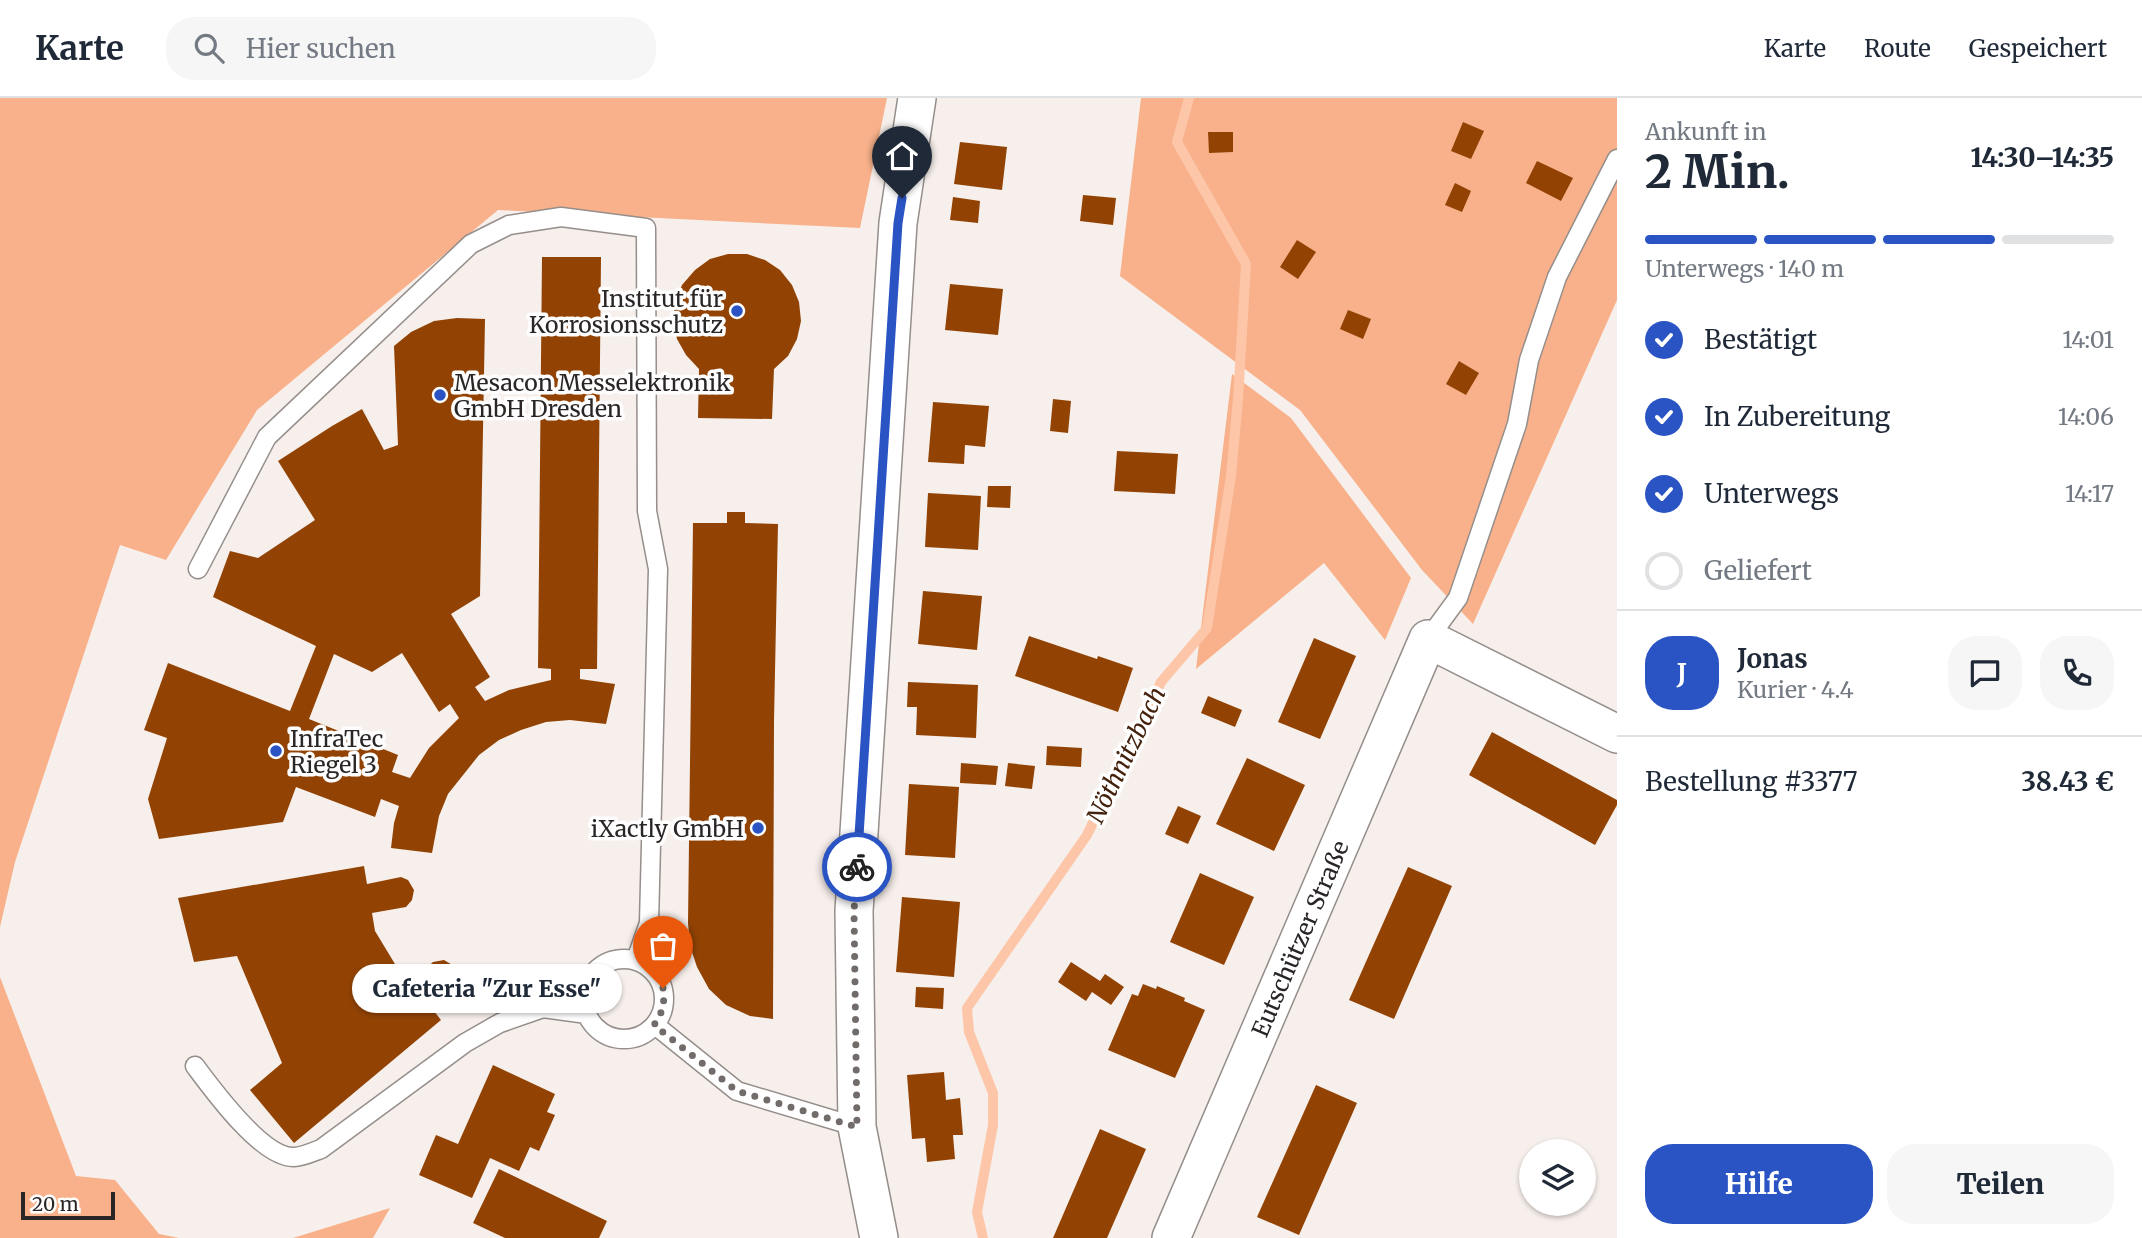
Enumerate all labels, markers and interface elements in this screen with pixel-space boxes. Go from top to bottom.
search box [166,17,656,80]
text: Karte [35,28,124,69]
icon: search [190,29,228,67]
text: Hier suchen [246,32,396,65]
text: Karte [1764,33,1826,64]
text: Route [1864,33,1931,64]
text: Gespeichert [1969,33,2107,64]
text: Ankunft in [1645,117,1767,146]
pin [872,126,932,198]
icon: home [883,137,921,175]
text: 14:30–14:35 [1970,141,2114,174]
text: 2 Min. [1645,143,1790,201]
text: Unterwegs · 140 m [1645,254,1844,283]
place label: Institut für Korrosionsschutz [529,284,723,339]
marker: Institut für Korrosionsschutz [729,303,745,319]
icon: check [1645,321,1683,359]
text: Bestätigt [1704,323,1817,356]
text: 14:01 [2062,325,2114,354]
place label: Mesacon Messelektronik GmbH Dresden [454,368,731,423]
marker: Mesacon Messelektronik GmbH Dresden [432,387,448,403]
icon: check [1645,398,1683,436]
text: In Zubereitung [1704,400,1890,433]
text: 14:06 [2058,402,2114,431]
icon: check [1645,475,1683,513]
text: Unterwegs [1704,477,1839,510]
text: 14:17 [2065,479,2114,508]
text: Geliefert [1704,554,1812,587]
button: chat [1948,636,2022,710]
button: phone [2040,636,2114,710]
text: Jonas [1737,642,1808,675]
text: J [1677,657,1687,690]
text: Kurier · 4.4 [1737,675,1854,704]
water label: Nöthnitzbach [1080,682,1172,828]
place label: InfraTec Riegel 3 [290,724,383,779]
marker: InfraTec Riegel 3 [268,743,284,759]
text: Bestellung #3377 [1645,765,1858,798]
text: 38.43 € [2021,765,2114,798]
place label: iXactly GmbH [591,814,744,843]
marker: iXactly GmbH [750,820,766,836]
courier [822,832,892,902]
street label: Eutschützer Straße [1245,836,1354,1041]
icon: bike [838,848,876,886]
pin [633,916,693,988]
icon: bag [644,927,682,965]
callout: Cafeteria "Zur Esse" [351,964,621,1012]
text: Cafeteria "Zur Esse" [373,974,601,1003]
map controls [1519,1139,1596,1216]
button: layers [1519,1139,1596,1216]
button: Hilfe [1645,1144,1873,1224]
button: Teilen [1887,1144,2114,1224]
scale bar [21,1189,116,1221]
text: 20 m [32,1192,79,1216]

